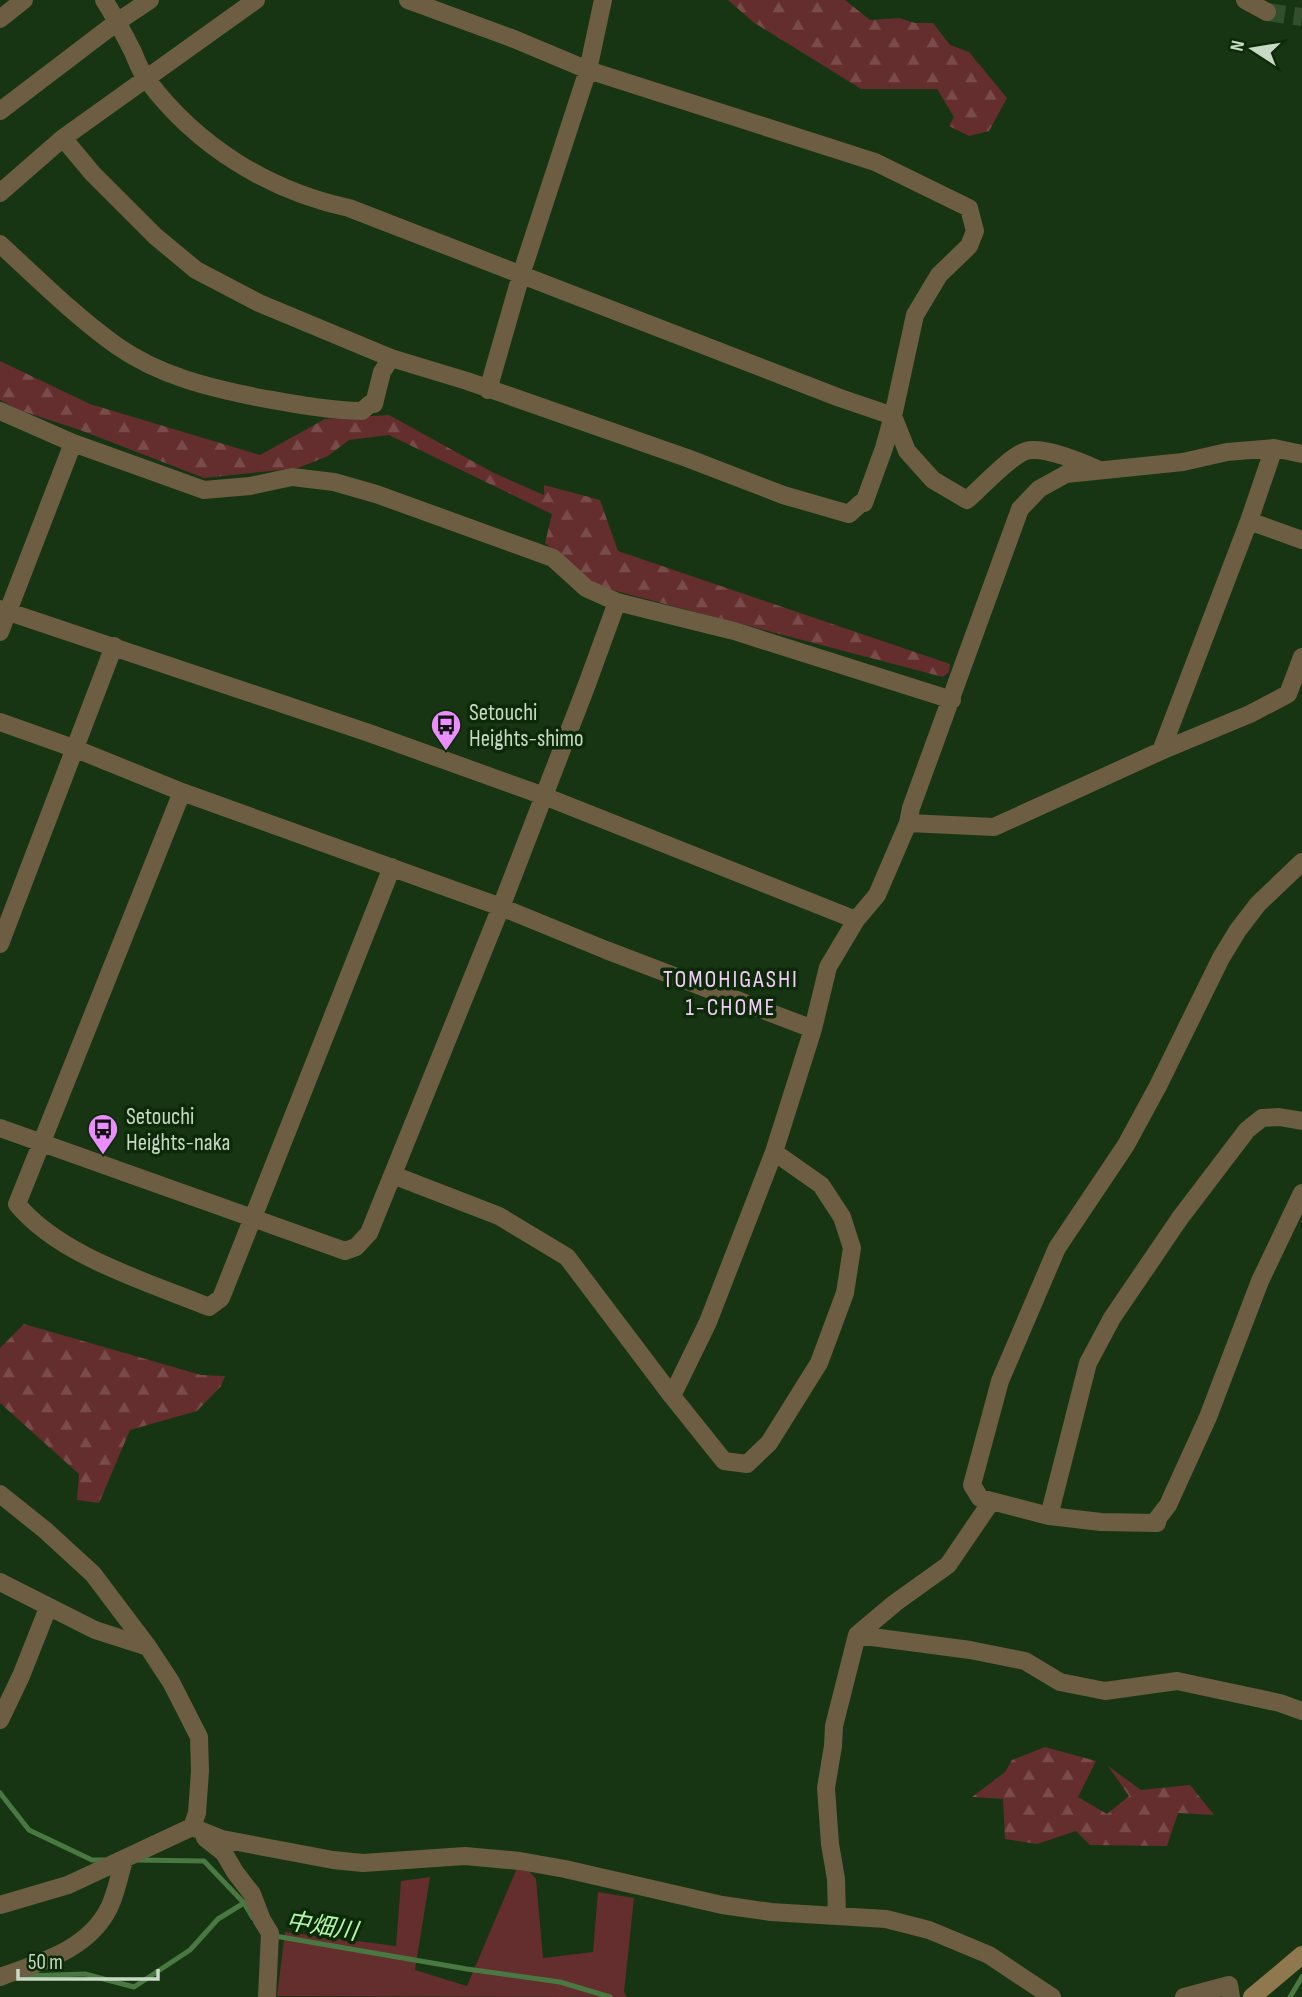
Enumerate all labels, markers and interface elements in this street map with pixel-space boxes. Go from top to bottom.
north arrow [1218,14,1288,84]
text: N [1226,38,1250,53]
place label: Setouchi Heights-shimo [469,699,584,753]
bus stop icon: Setouchi Heights-shimo [429,708,463,752]
district label: TOMOHIGASHI 1-CHOME [663,965,799,1022]
place label: Setouchi Heights-naka [126,1103,230,1157]
bus stop icon: Setouchi Heights-naka [86,1112,120,1156]
water label: 中畑川 [284,1907,363,1947]
scale bar [18,1938,158,1982]
text: 50 m [28,1950,63,1975]

